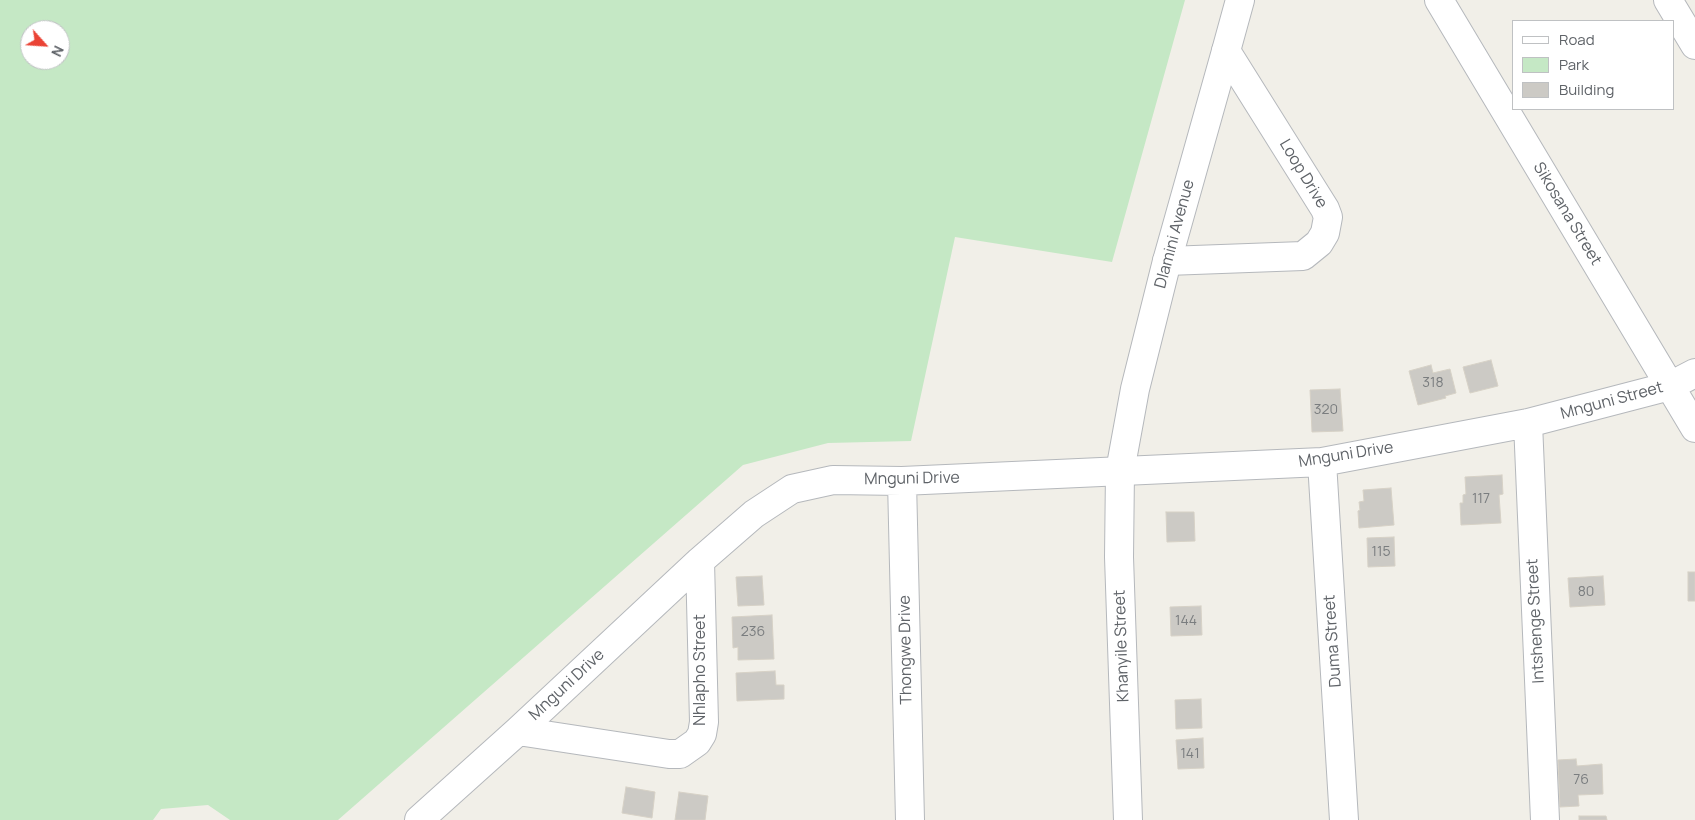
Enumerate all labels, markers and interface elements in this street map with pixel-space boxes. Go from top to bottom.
north arrow [20,20,70,70]
legend [1512,20,1675,110]
text: Road [1559,29,1595,50]
text: N [47,43,69,60]
text: Park [1559,54,1589,75]
text: Building [1559,79,1614,100]
street label: Loop Drive [1275,136,1331,212]
street label: Sikosana Street [1529,159,1605,269]
street label: Dlamini Avenue [1151,177,1199,291]
house number: 318 [1422,375,1444,391]
street label: Mnguni Street [1559,378,1665,424]
house number: 320 [1314,402,1338,418]
street label: Mnguni Drive [1297,438,1395,472]
street label: Mnguni Drive [864,469,960,489]
house number: 117 [1472,491,1490,507]
house number: 115 [1371,544,1391,560]
street label: Intshenge Street [1523,558,1549,684]
house number: 80 [1578,584,1594,600]
street label: Khanyile Street [1110,589,1134,703]
street label: Duma Street [1320,594,1346,688]
street label: Thongwe Drive [895,595,917,705]
house number: 144 [1175,613,1197,629]
street label: Nhlapho Street [691,614,711,726]
house number: 236 [741,624,765,640]
street label: Mnguni Drive [525,645,609,725]
house number: 141 [1180,746,1200,762]
house number: 76 [1573,772,1589,788]

